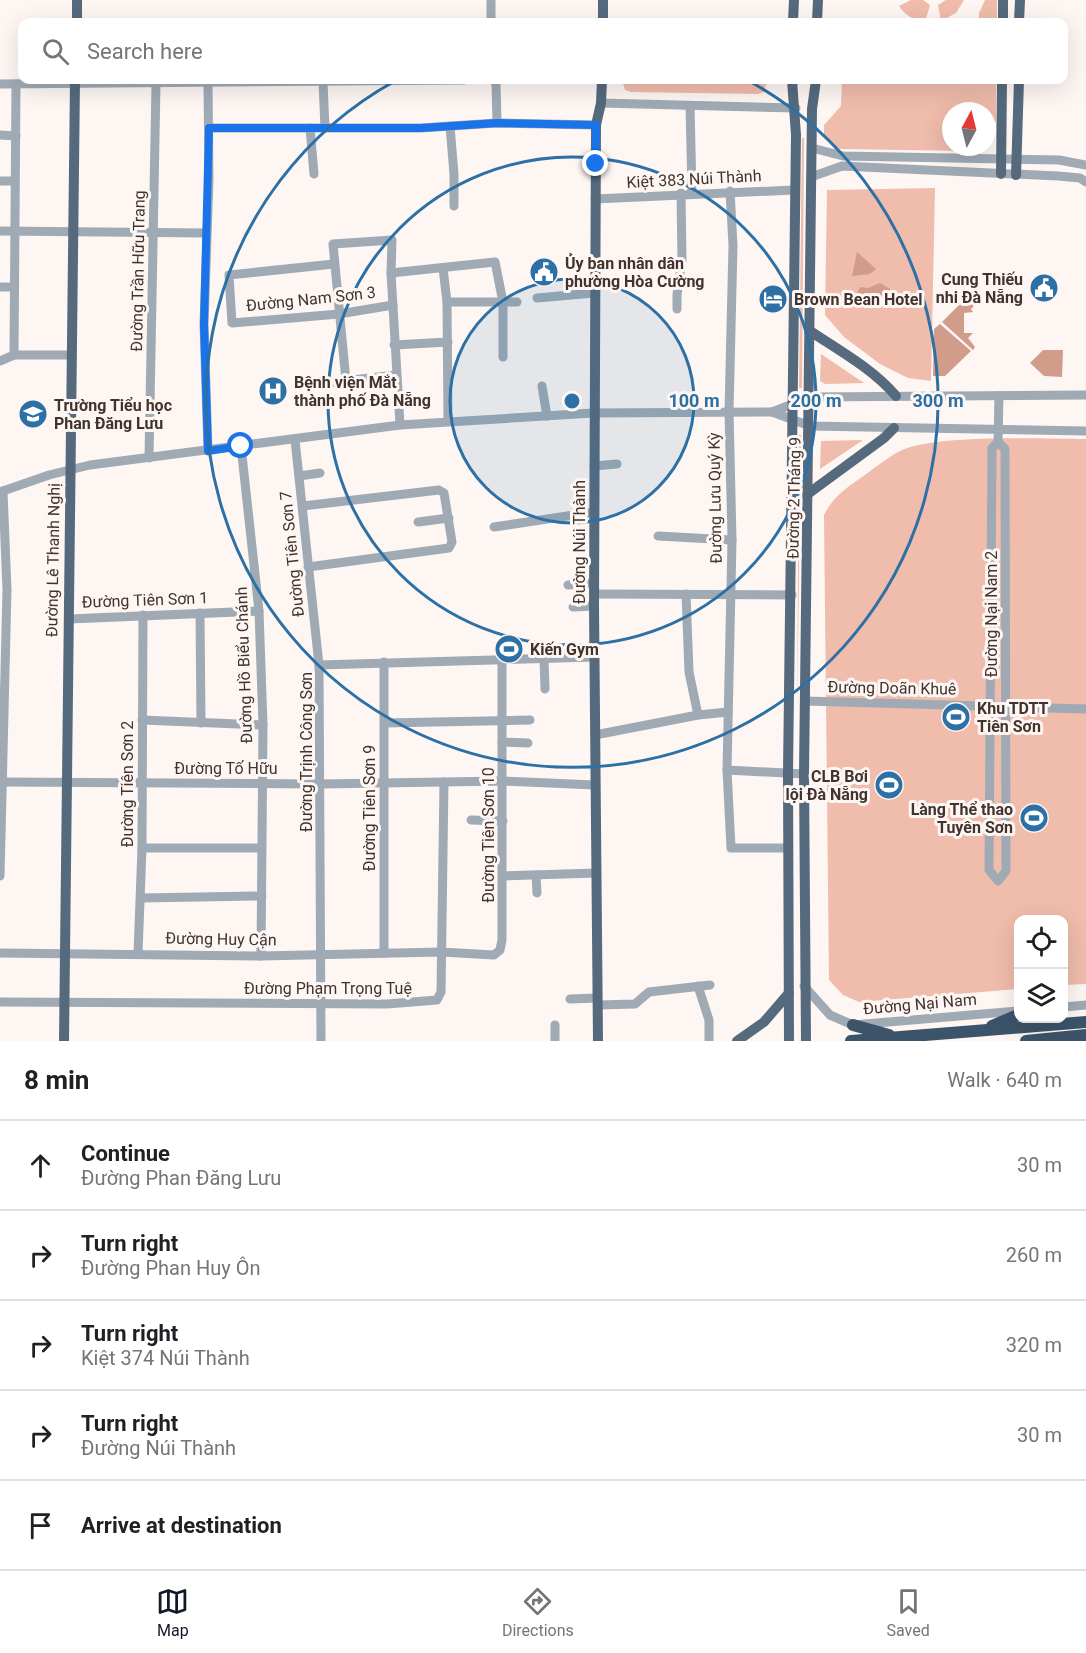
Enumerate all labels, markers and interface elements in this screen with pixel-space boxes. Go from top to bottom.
search box [18,18,1068,84]
icon: search [39,35,72,68]
text: Search here [87,39,203,64]
north arrow [942,102,996,156]
route end [582,150,608,176]
street label: Kiệt 383 Núi Thành [626,166,762,192]
street label: Đường Trần Hữu Trang [127,190,149,352]
place label: Ủy ban nhân dân phường Hòa Cường [565,253,705,291]
public building icon: Ủy ban nhân dân phường Hòa Cường [528,256,560,288]
place label: Cung Thiếu nhi Đà Nẵng [936,270,1023,307]
public building icon: Cung Thiếu nhi Đà Nẵng [1028,272,1060,304]
street label: Đường Nam Sơn 3 [245,283,377,315]
hotel icon: Brown Bean Hotel [757,283,789,315]
place label: Brown Bean Hotel [794,290,923,309]
place label: Bệnh viện Mắt thành phố Đà Nẵng [294,373,431,410]
hospital icon: Bệnh viện Mắt thành phố Đà Nẵng [257,375,289,407]
text: 100 m [668,390,720,411]
text: 200 m [790,390,842,411]
text: 300 m [912,390,964,411]
centre of rings [562,391,582,411]
place label: Trường Tiểu học Phan Đăng Lưu [54,396,172,433]
school or university icon: Trường Tiểu học Phan Đăng Lưu [17,398,49,430]
route start [227,432,253,458]
street label: Đường Lưu Quý Kỳ [704,432,726,564]
street label: Đường 2 Tháng 9 [783,437,805,559]
street label: Đường Núi Thành [570,480,589,604]
street label: Đường Lê Thanh Nghị [42,483,64,637]
street label: Đường Tiên Sơn 7 [276,490,308,618]
street label: Đường Nại Nam 2 [982,551,1001,677]
street label: Đường Hồ Biểu Chánh [232,586,256,744]
street label: Đường Tiên Sơn 1 [81,588,209,612]
sports icon: Kiến Gym [493,633,525,665]
place label: Kiến Gym [530,640,599,659]
street label: Đường Trịnh Công Sơn [297,672,316,832]
street label: Đường Doãn Khuê [827,677,957,699]
place label: Khu TDTT Tiên Sơn [977,699,1048,736]
sports icon: Khu TDTT Tiên Sơn [940,701,972,733]
street label: Đường Tiên Sơn 2 [118,721,137,847]
street label: Đường Tiên Sơn 9 [360,745,379,871]
street label: Đường Tố Hữu [174,759,278,778]
street label: Đường Tiên Sơn 10 [479,767,498,903]
place label: CLB Bơi lội Đà Nẵng [785,767,868,804]
sports icon: CLB Bơi lội Đà Nẵng [873,769,905,801]
place label: Làng Thể thao Tuyên Sơn [911,800,1013,837]
sports icon: Làng Thể thao Tuyên Sơn [1018,802,1050,834]
map controls [1014,915,1068,1023]
button: locate [1014,915,1068,969]
street label: Đường Huy Cận [165,929,277,949]
button: layers [1014,969,1068,1023]
street label: Đường Phạm Trọng Tuệ [244,979,412,998]
street label: Đường Nại Nam [863,990,977,1018]
text: 8 min [24,1065,89,1095]
text: Walk · 640 m [947,1068,1062,1092]
text: Continue [81,1141,170,1166]
icon: ahead [24,1149,57,1182]
text: 30 m [1017,1153,1062,1177]
text: Đường Phan Đăng Lưu [81,1166,281,1190]
text: Turn right [81,1231,178,1256]
icon: right [24,1239,57,1272]
text: 260 m [1006,1243,1062,1267]
text: Đường Phan Huy Ôn [81,1256,261,1280]
text: Turn right [81,1321,178,1346]
icon: right [24,1329,57,1362]
text: 320 m [1006,1333,1062,1357]
text: Kiệt 374 Núi Thành [81,1346,250,1370]
text: Turn right [81,1411,178,1436]
icon: right [24,1419,57,1452]
text: 30 m [1017,1423,1062,1447]
text: Đường Núi Thành [81,1436,236,1460]
icon: arrive [24,1509,57,1542]
text: Arrive at destination [81,1513,282,1538]
tab: Map [156,1585,189,1640]
tab: Directions [502,1585,574,1640]
tab: Saved [886,1585,930,1640]

